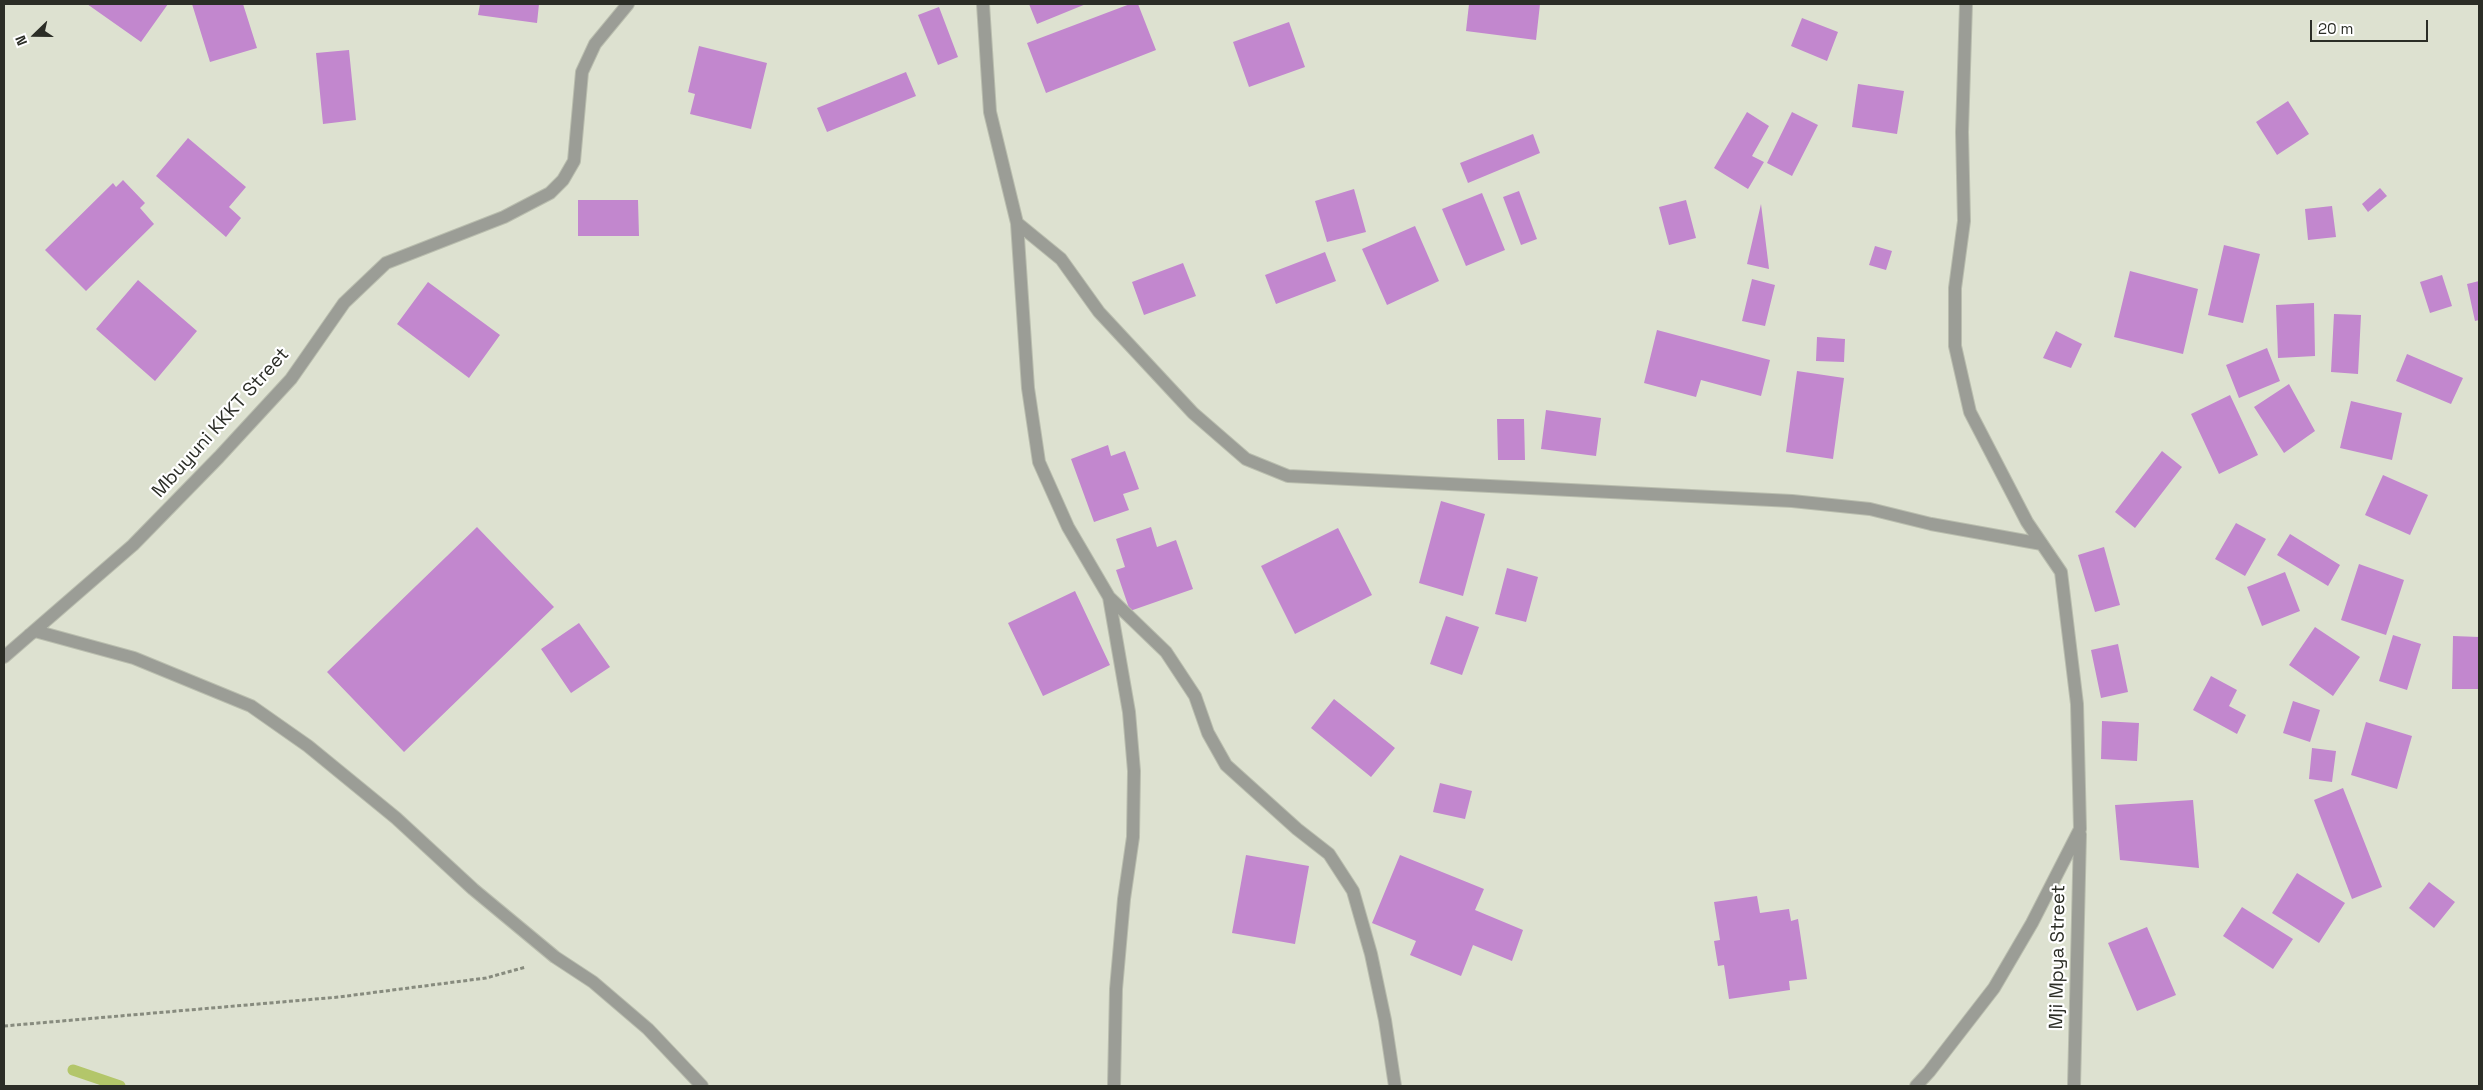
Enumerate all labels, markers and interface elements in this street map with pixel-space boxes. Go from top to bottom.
north arrow [10,10,60,60]
scale bar [2313,10,2430,42]
text: 20 m [2318,19,2353,38]
text: N [11,33,31,48]
street label: Mbuyuni KKKT Street [148,343,294,503]
street label: Mji Mpya Street [2045,884,2071,1030]

